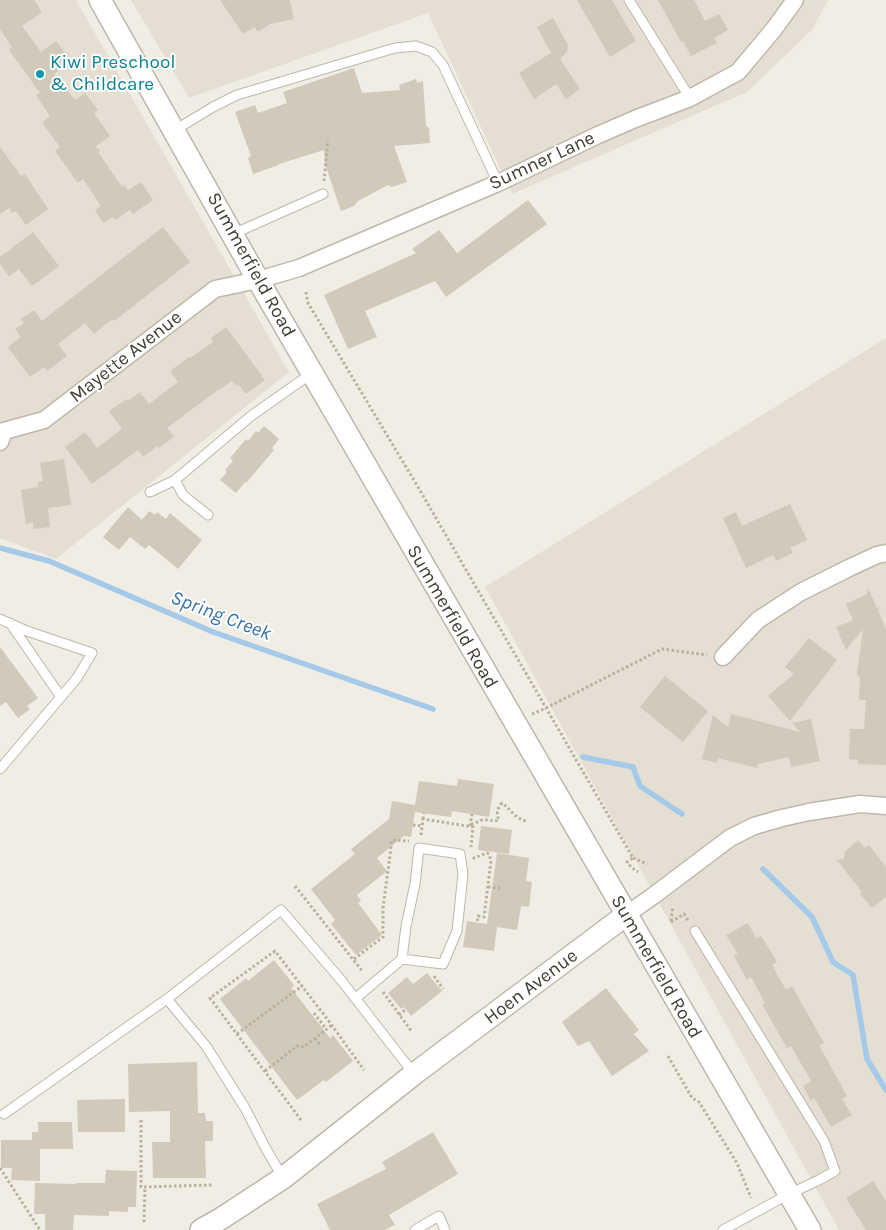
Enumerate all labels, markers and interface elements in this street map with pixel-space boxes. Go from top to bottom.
place label: Kiwi Preschool & Childcare [50,52,176,96]
marker: Kiwi Preschool & Childcare [34,68,46,80]
street label: Sumner Lane [486,127,598,195]
street label: Summerfield Road [202,189,300,341]
street label: Mayette Avenue [65,306,187,408]
street label: Summerfield Road [402,541,502,693]
water label: Spring Creek [167,586,275,646]
street label: Summerfield Road [606,891,706,1043]
street label: Hoen Avenue [480,944,582,1030]

